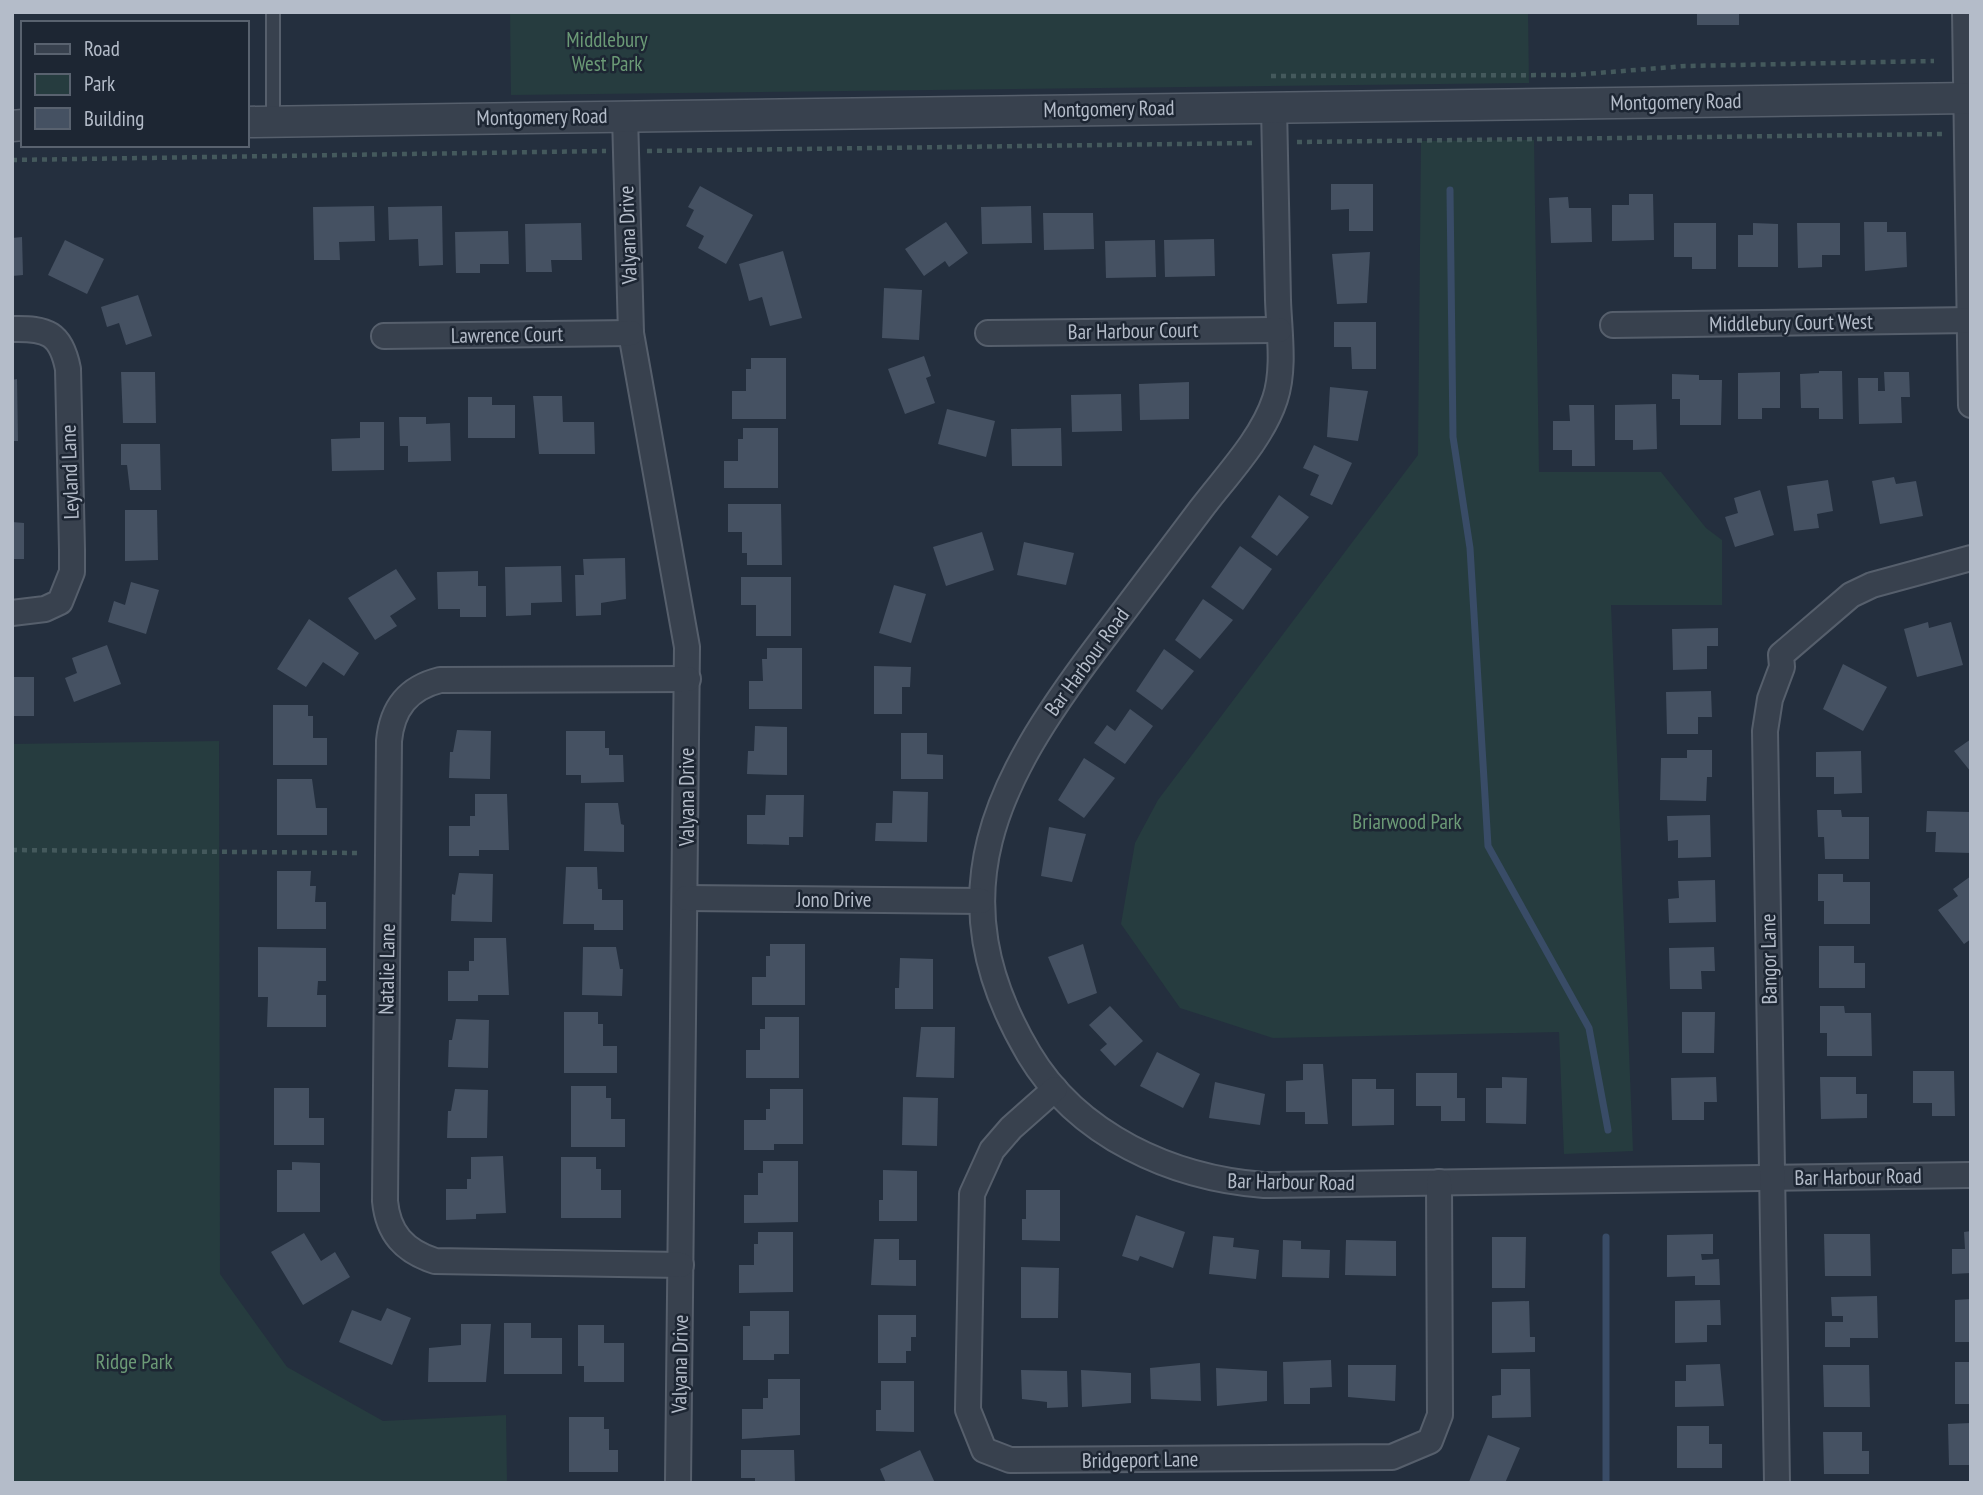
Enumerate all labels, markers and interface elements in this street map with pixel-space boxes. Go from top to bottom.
legend [21,21,248,147]
park label: Middlebury West Park [566,26,648,77]
text: Road [84,35,120,62]
text: Park [84,70,115,97]
street label: Montgomery Road [1610,87,1742,116]
street label: Montgomery Road [1043,94,1175,123]
street label: Montgomery Road [476,102,608,131]
text: Building [84,105,144,132]
street label: Valyana Drive [612,185,643,286]
street label: Middlebury Court West [1709,308,1873,337]
street label: Bar Harbour Court [1067,316,1199,345]
street label: Lawrence Court [451,320,564,349]
street label: Leyland Lane [54,424,85,520]
street label: Bar Harbour Road [1038,602,1135,721]
street label: Valyana Drive [673,748,700,847]
park label: Briarwood Park [1352,808,1462,835]
street label: Jono Drive [795,886,872,913]
street label: Bangor Lane [1754,913,1783,1005]
street label: Natalie Lane [372,923,401,1015]
street label: Bar Harbour Road [1794,1162,1922,1191]
street label: Bar Harbour Road [1227,1167,1355,1196]
street label: Valyana Drive [665,1314,694,1415]
park label: Ridge Park [95,1348,173,1375]
street label: Bridgeport Lane [1082,1445,1198,1474]

